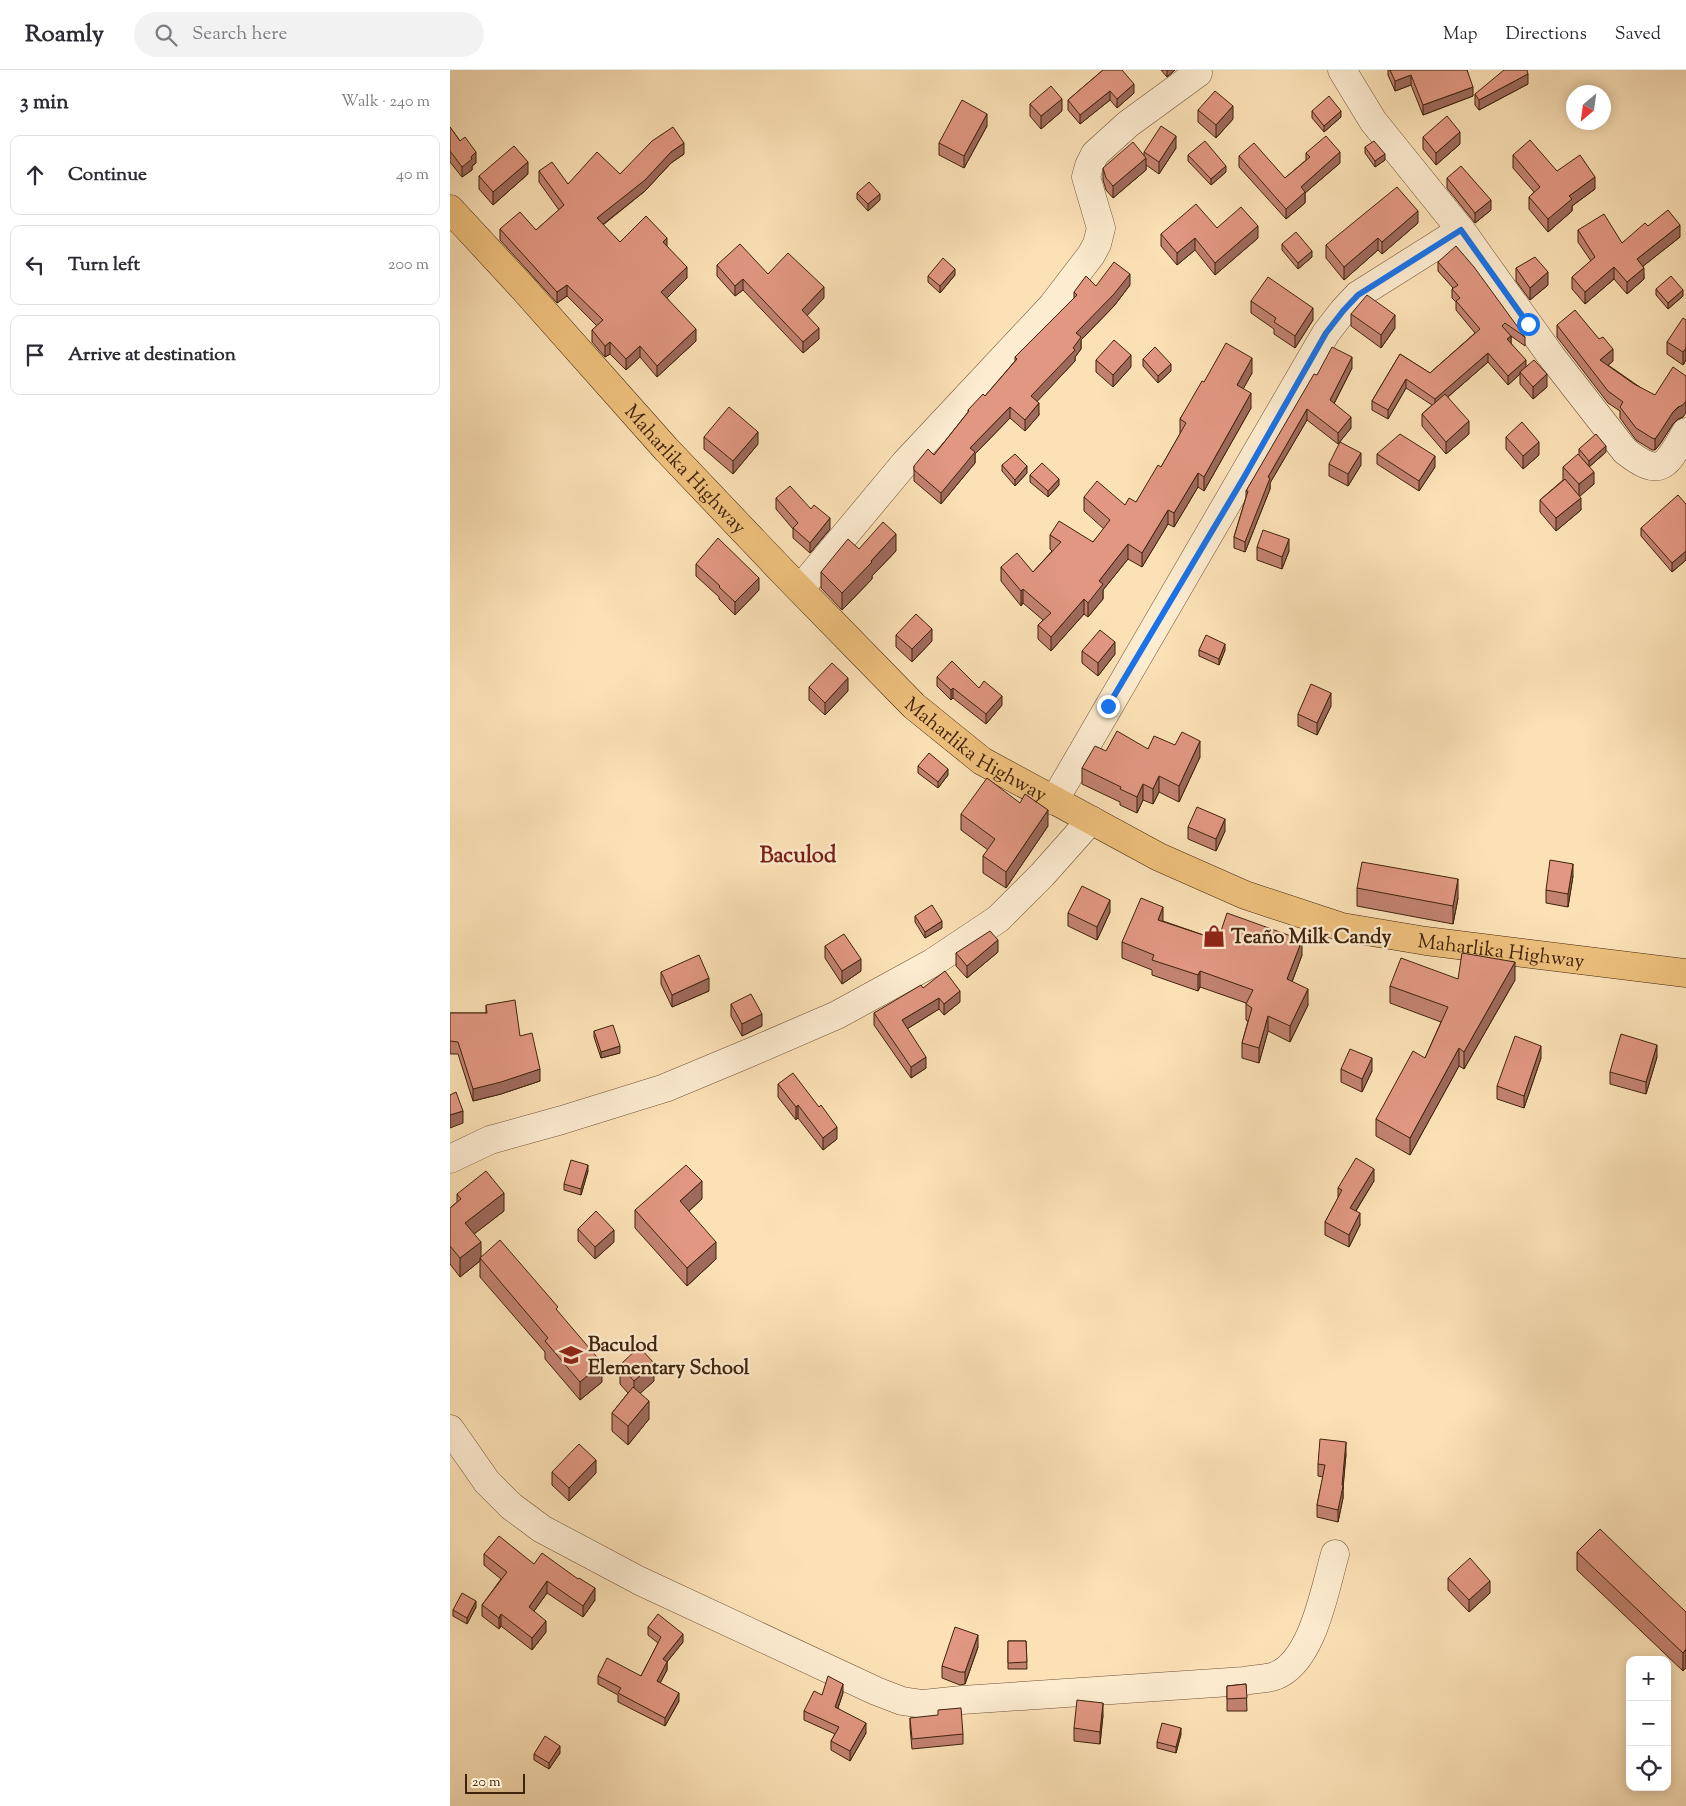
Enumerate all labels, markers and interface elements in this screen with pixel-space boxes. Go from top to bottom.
search box [134,12,484,57]
text: Roamly [25,18,104,52]
icon: search [152,21,180,49]
text: Search here [192,21,287,48]
text: Map [1443,22,1478,48]
text: Directions [1506,22,1587,48]
text: Saved [1615,22,1661,48]
north arrow [1566,85,1611,130]
text: 3 min [20,88,69,118]
text: Walk · 240 m [341,91,430,114]
icon: ahead [21,161,49,189]
text: Continue [68,162,147,189]
text: 40 m [396,164,429,187]
icon: left [21,251,49,279]
text: Turn left [68,252,140,279]
text: 200 m [388,254,429,277]
route start [1517,313,1540,336]
icon: arrive [21,341,49,369]
text: Arrive at destination [68,342,236,369]
street label: Maharlika Highway [616,399,752,542]
street label: Maharlika Highway [897,692,1051,811]
route end [1097,695,1120,718]
district label: Baculod [760,841,837,873]
shop icon: Teaño Milk Candy [1201,923,1227,949]
place label: Teaño Milk Candy [1231,924,1391,953]
street label: Maharlika Highway [1416,928,1586,977]
place label: Baculod Elementary School [588,1332,750,1384]
school or university icon: Baculod Elementary School [558,1342,584,1368]
map controls [1626,1656,1671,1791]
button: + [1626,1656,1671,1701]
button: − [1626,1701,1671,1746]
button: locate [1626,1746,1671,1791]
scale bar [465,1771,525,1794]
text: 20 m [472,1773,501,1793]

